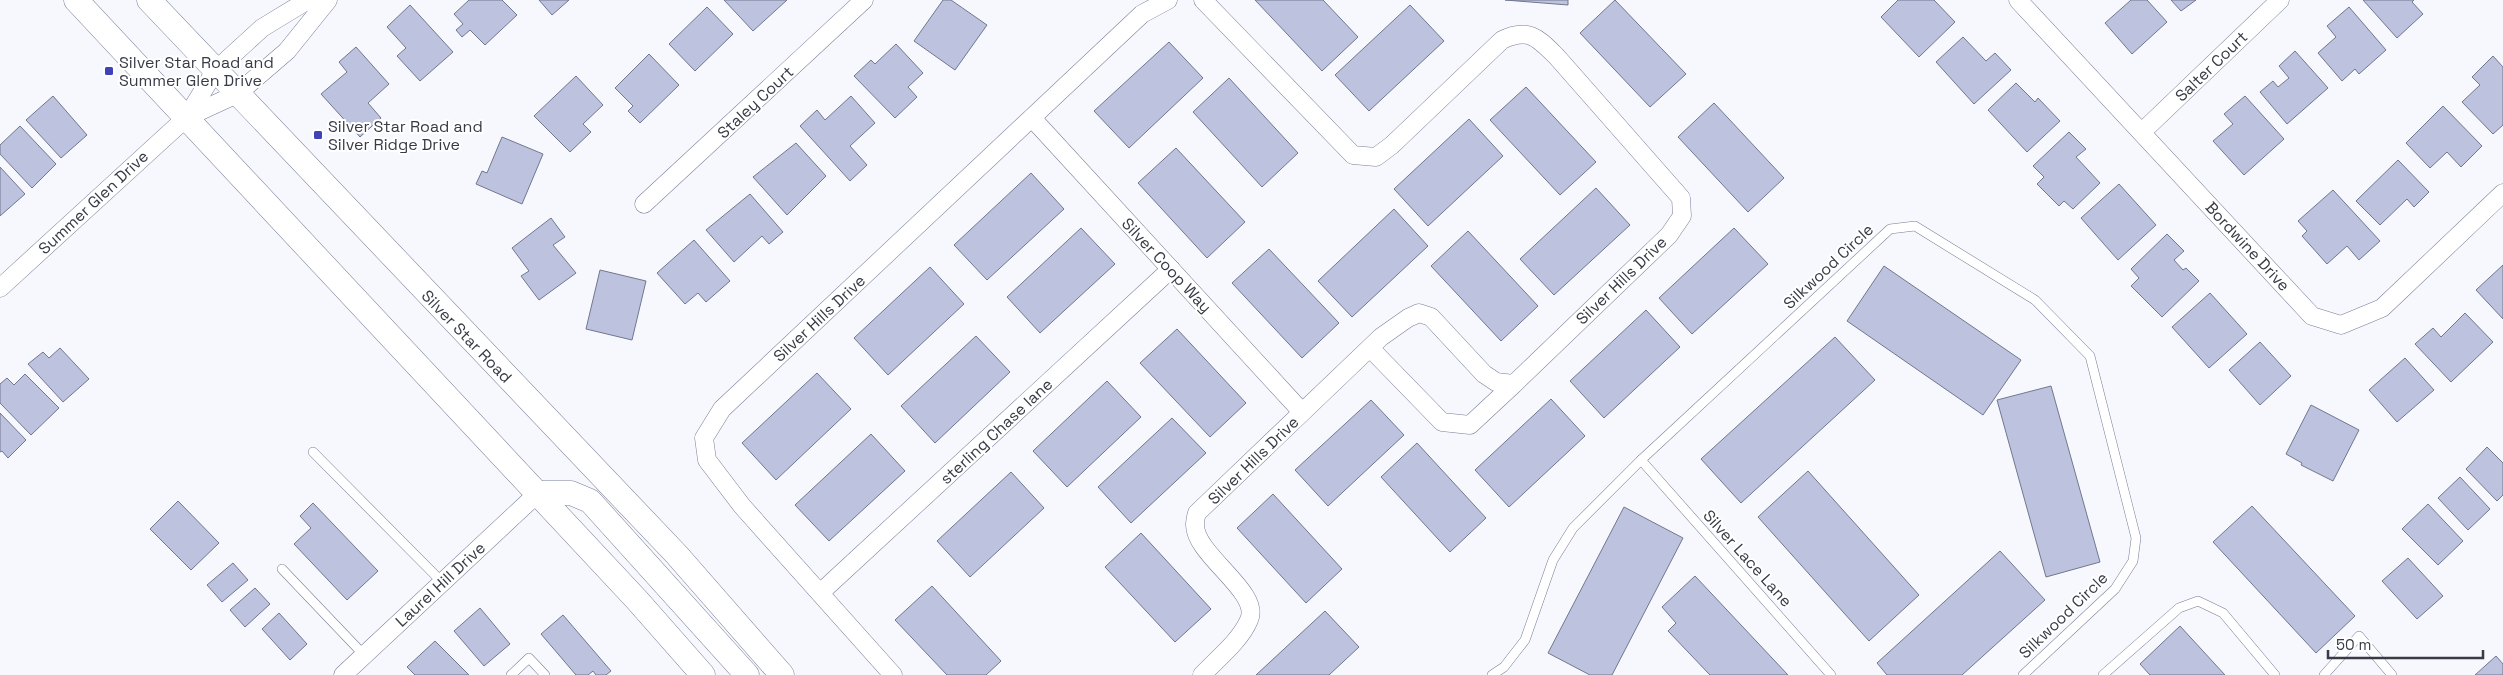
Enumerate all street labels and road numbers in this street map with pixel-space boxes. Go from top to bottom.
street label: Salter Court [2171,27,2252,106]
street label: Staley Court [713,62,798,143]
street label: Summer Glen Drive [34,146,153,259]
street label: Bordwine Drive [2201,197,2295,296]
street label: Silver Coop Way [1117,213,1216,317]
street label: Silkwood Circle [1779,219,1878,314]
street label: Silver Hills Drive [1571,232,1671,329]
street label: Silver Hills Drive [769,270,870,367]
street label: Silver Star Road [417,285,516,387]
street label: sterling Chase lane [936,374,1057,489]
street label: Silver Hills Drive [1203,412,1303,509]
street label: Silver Lace Lane [1698,505,1797,611]
street label: Laurel Hill Drive [391,537,490,631]
street label: Silkwood Circle [2014,568,2112,663]

